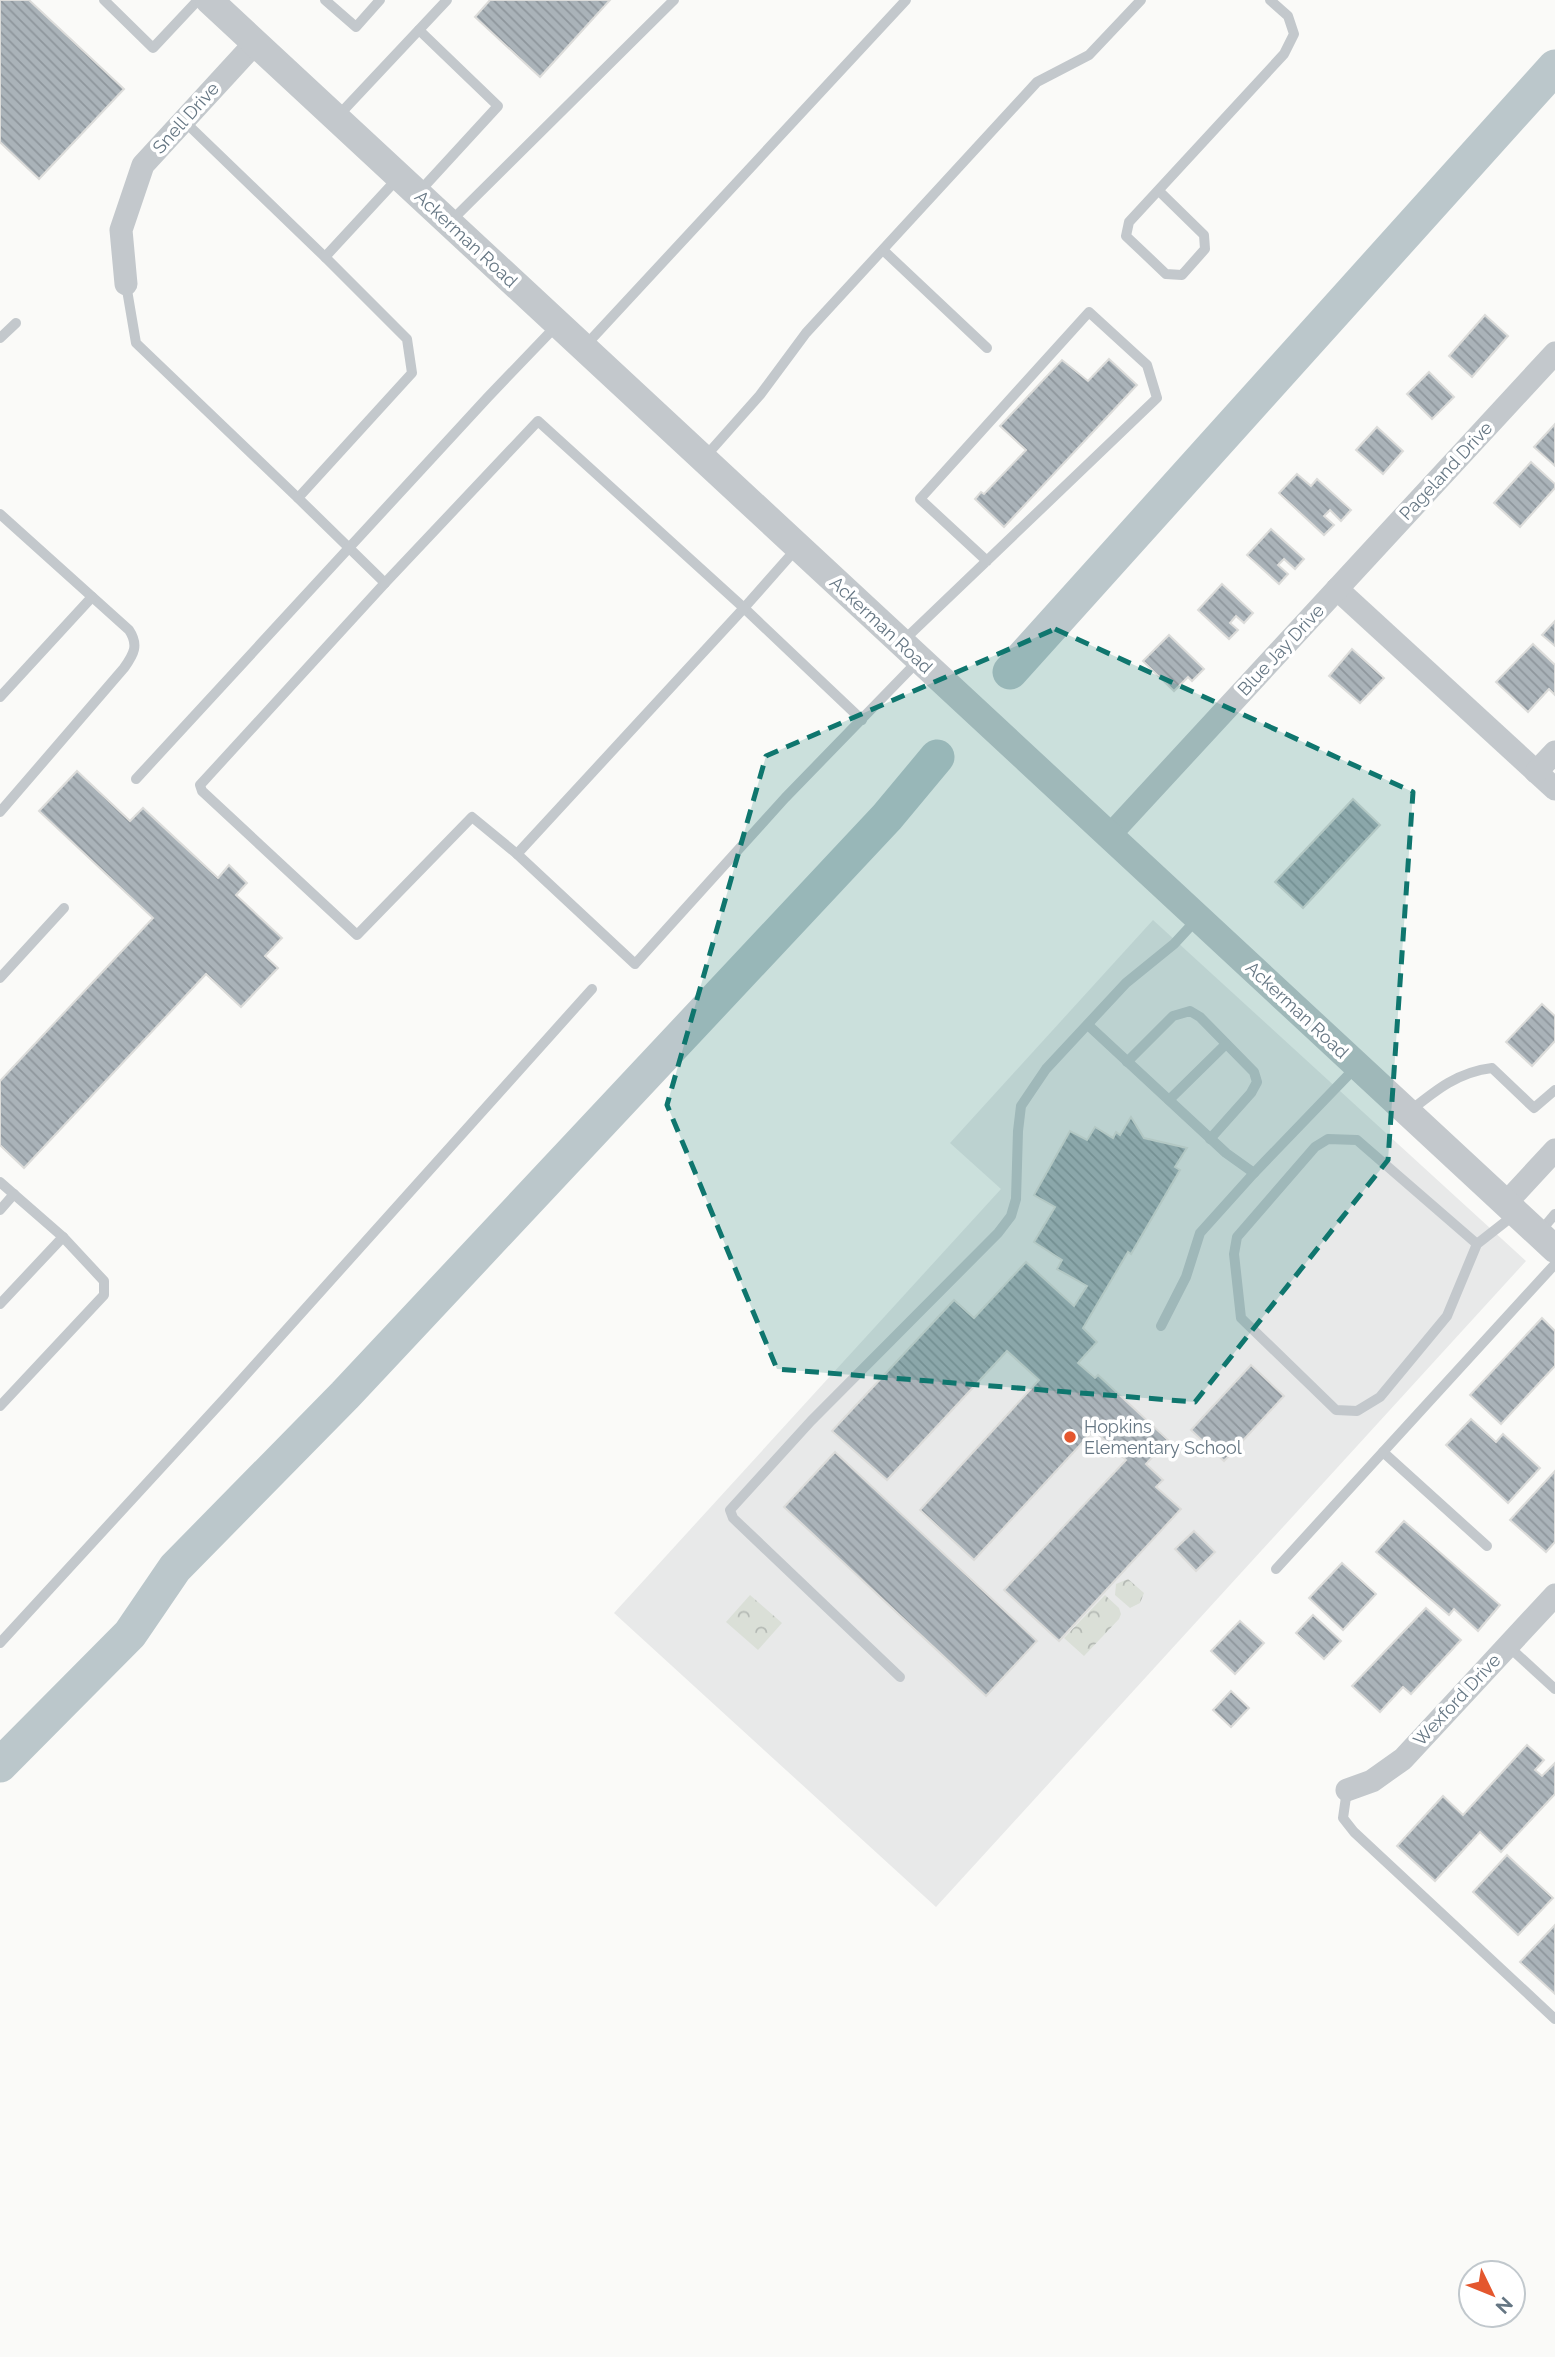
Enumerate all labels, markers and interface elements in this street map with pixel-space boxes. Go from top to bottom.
street label: Snell Drive [148,77,223,158]
street label: Ackerman Road [411,186,522,291]
street label: Pageland Drive [1395,417,1497,524]
street label: Ackerman Road [826,572,937,677]
street label: Blue Jay Drive [1233,599,1329,700]
street label: Ackerman Road [1242,957,1353,1062]
place label: Hopkins Elementary School [1084,1416,1242,1458]
marker: Hopkins Elementary School [1062,1429,1078,1445]
street label: Wexford Drive [1409,1649,1505,1750]
north arrow [1457,2259,1527,2329]
text: N [1491,2293,1517,2318]

